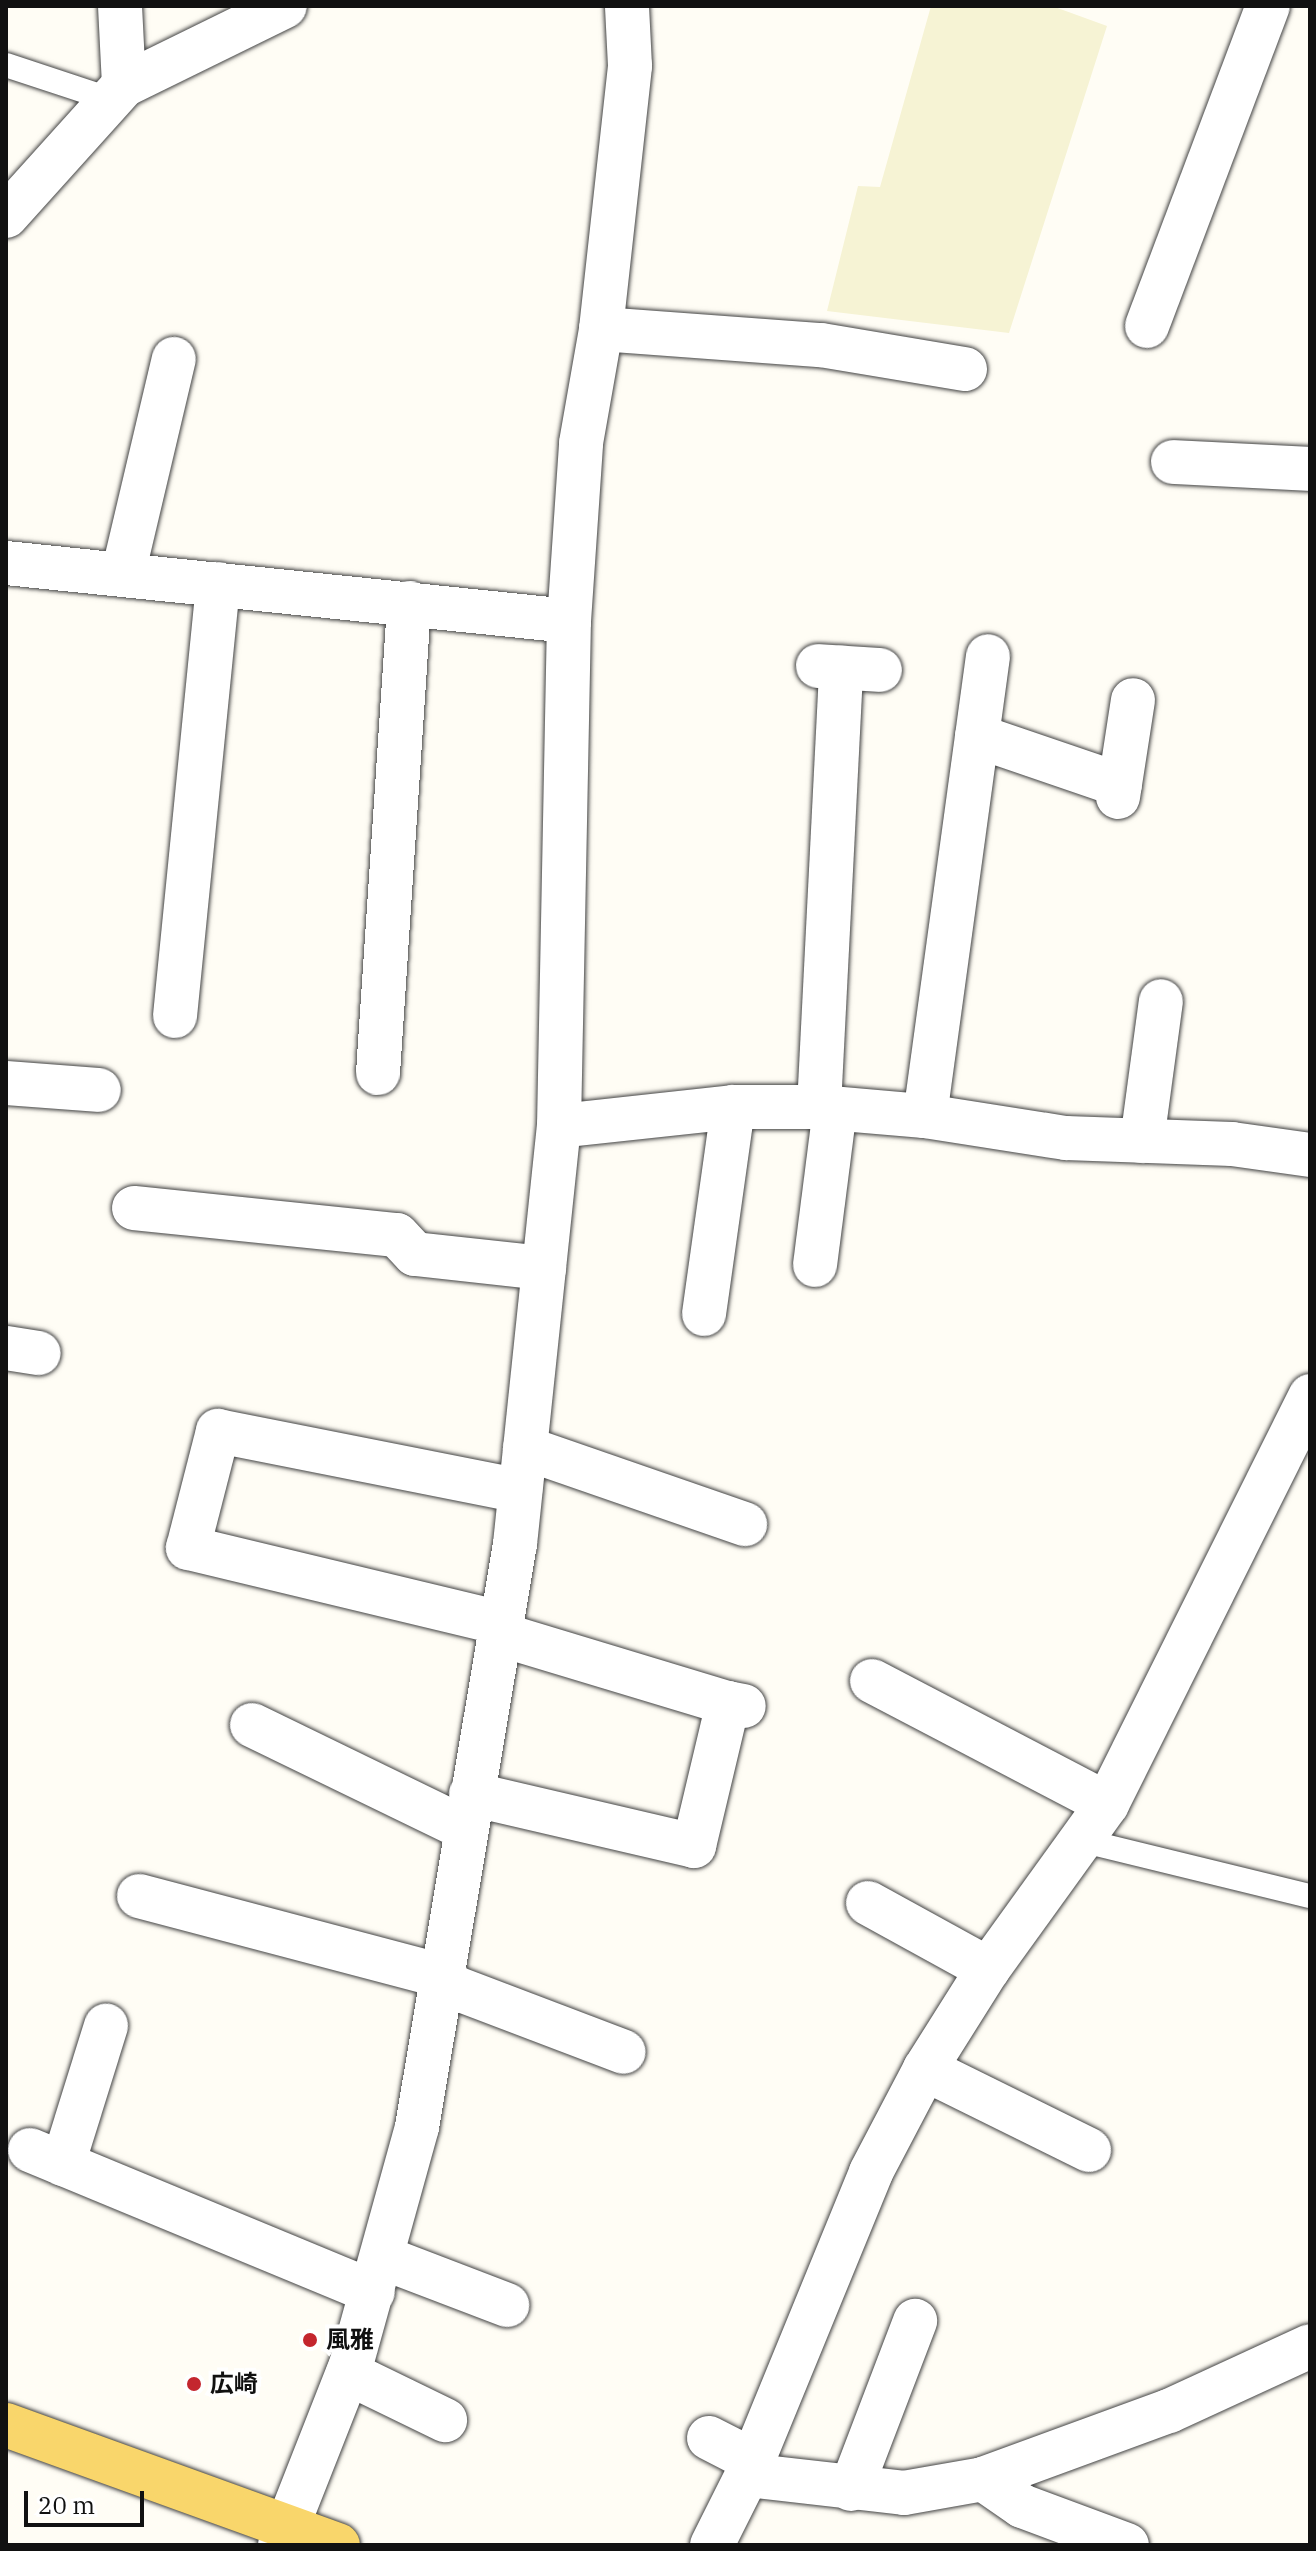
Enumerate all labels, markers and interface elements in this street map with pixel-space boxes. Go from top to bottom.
place label: 風雅 [326,2326,374,2354]
marker: 風雅 [301,2331,319,2349]
place label: 広崎 [210,2370,258,2398]
marker: 広崎 [185,2375,203,2393]
scale bar [28,2475,148,2525]
text: 20 m [38,2489,95,2521]

